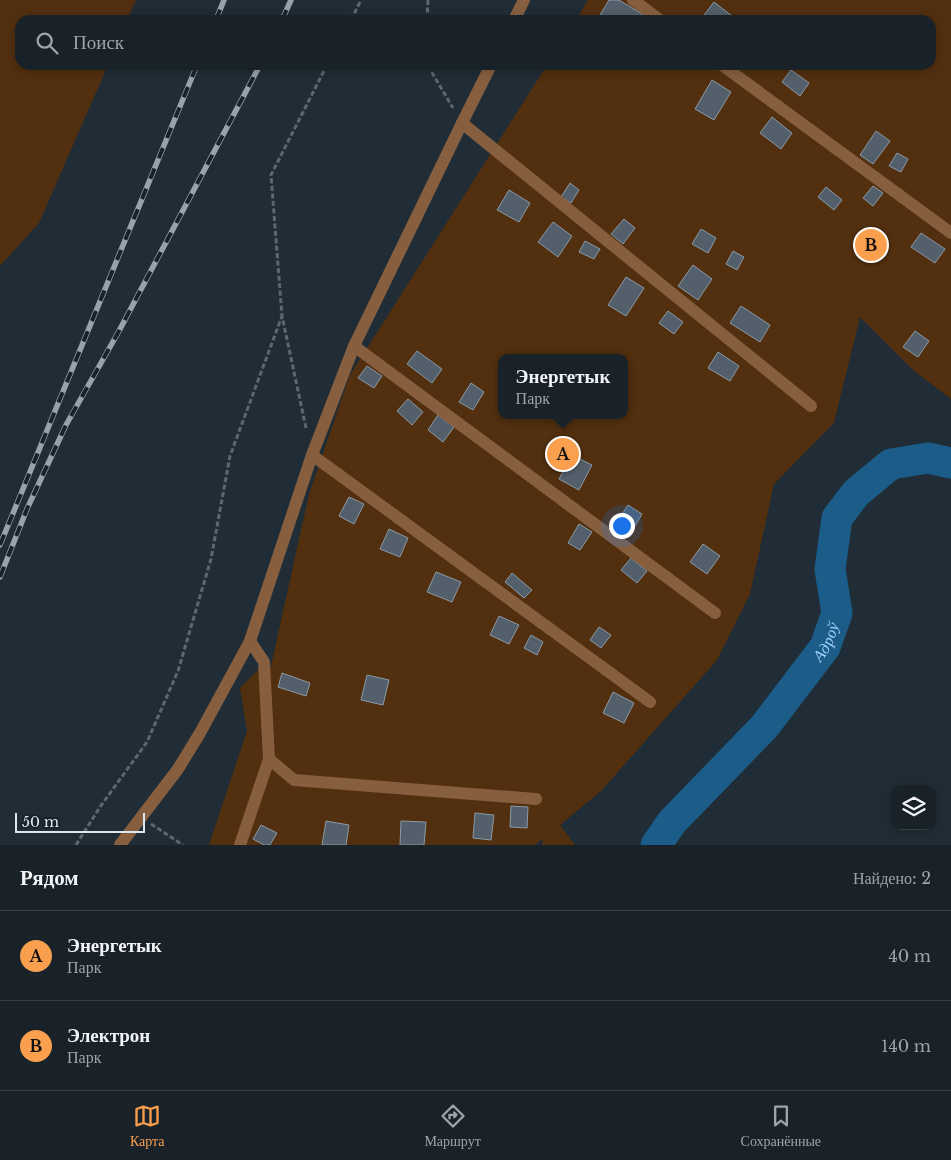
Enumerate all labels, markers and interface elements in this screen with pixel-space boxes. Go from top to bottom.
search box [15,15,936,70]
icon: search [33,29,61,57]
text: Поиск [73,31,124,54]
pin: B [855,226,887,264]
popup [498,354,628,419]
text: Энергетык [516,365,610,388]
text: Парк [516,388,550,408]
pin: A [547,435,579,473]
your location [609,513,635,539]
water label: Адроў [807,619,843,666]
map controls [891,785,936,830]
button: layers [891,785,936,830]
scale bar [15,810,145,833]
text: 50 m [22,813,59,831]
text: Рядом [20,865,79,891]
text: Найдено: 2 [853,868,931,888]
text: Энергетык [67,934,162,957]
text: A [30,946,42,966]
text: 40 m [888,946,931,966]
text: Парк [67,957,101,977]
text: Электрон [67,1024,150,1047]
text: B [30,1036,42,1056]
text: 140 m [881,1036,931,1056]
text: Парк [67,1047,101,1067]
tab: Карта [130,1102,165,1150]
tab: Маршрут [424,1102,481,1150]
tab: Сохранённые [741,1102,821,1150]

